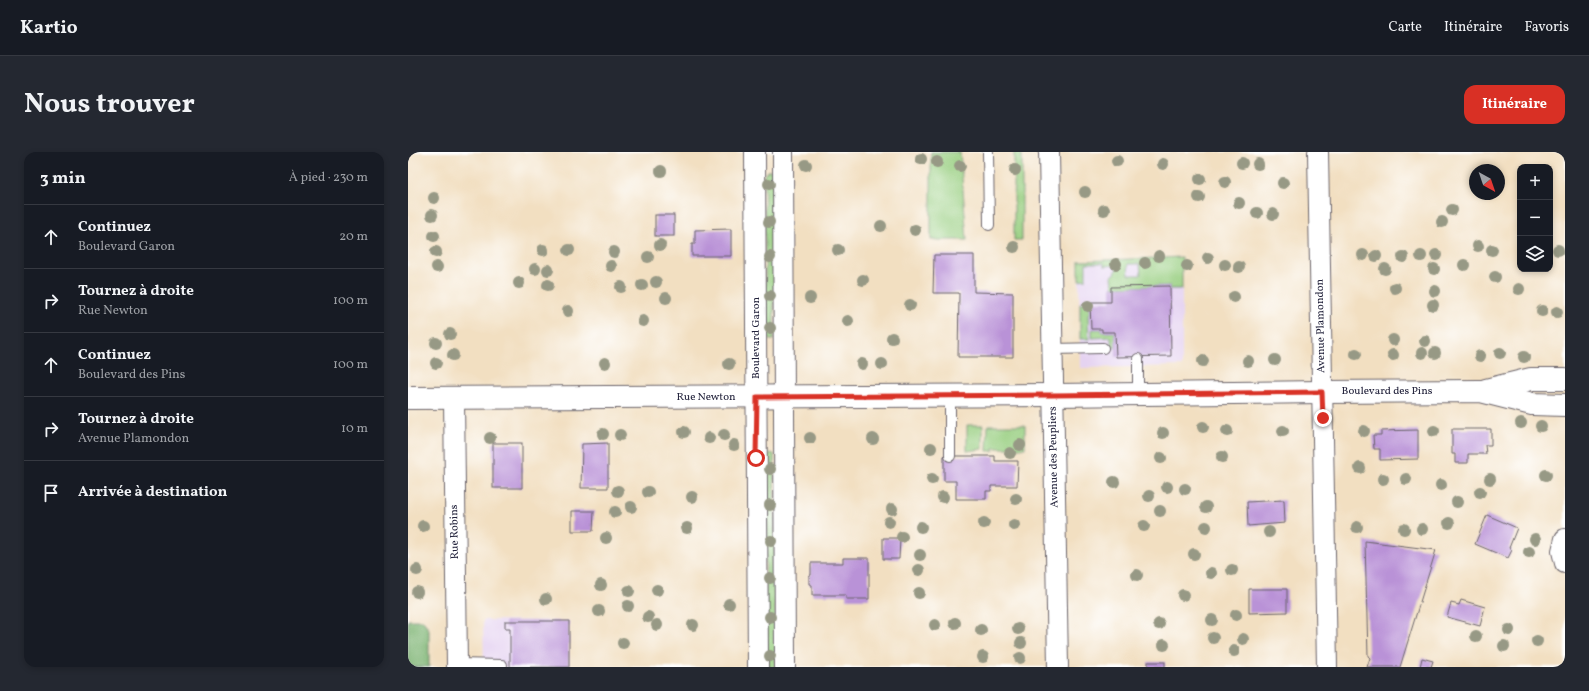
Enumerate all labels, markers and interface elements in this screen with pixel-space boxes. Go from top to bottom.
text: Kartio [20,15,78,41]
text: Carte [1388,18,1422,37]
text: Itinéraire [1444,18,1503,37]
text: Favoris [1525,18,1569,37]
text: Nous trouver [24,85,195,124]
button: Itinéraire [1464,85,1565,124]
north arrow [1469,164,1505,200]
map controls [1517,164,1553,272]
button: + [1517,164,1553,200]
text: 3 min [40,167,86,190]
text: À pied · 230 m [289,169,368,187]
button: − [1517,200,1553,236]
text: Continuez [78,217,151,238]
icon: ahead [40,226,62,248]
text: 20 m [339,228,368,246]
button: layers [1517,236,1553,272]
text: Boulevard Garon [78,238,175,256]
street label: Avenue Plamondon [1313,278,1329,373]
text: Tournez à droite [78,281,194,302]
icon: right [40,290,62,312]
text: 100 m [333,292,368,310]
street label: Boulevard Garon [749,296,764,379]
text: Rue Newton [78,302,148,320]
text: Continuez [78,345,151,366]
icon: ahead [40,354,62,376]
text: 100 m [333,356,368,374]
text: Boulevard des Pins [78,366,185,384]
street label: Boulevard des Pins [1342,384,1433,399]
street label: Rue Newton [676,390,736,405]
street label: Avenue des Peupliers [1046,406,1062,508]
text: Tournez à droite [78,409,194,430]
route end [1314,409,1332,427]
icon: right [40,418,62,440]
text: 10 m [341,420,368,438]
text: Avenue Plamondon [78,430,189,448]
route start [747,449,765,467]
icon: arrive [40,482,62,504]
text: Arrivée à destination [78,482,227,503]
street label: Rue Robins [447,504,463,560]

